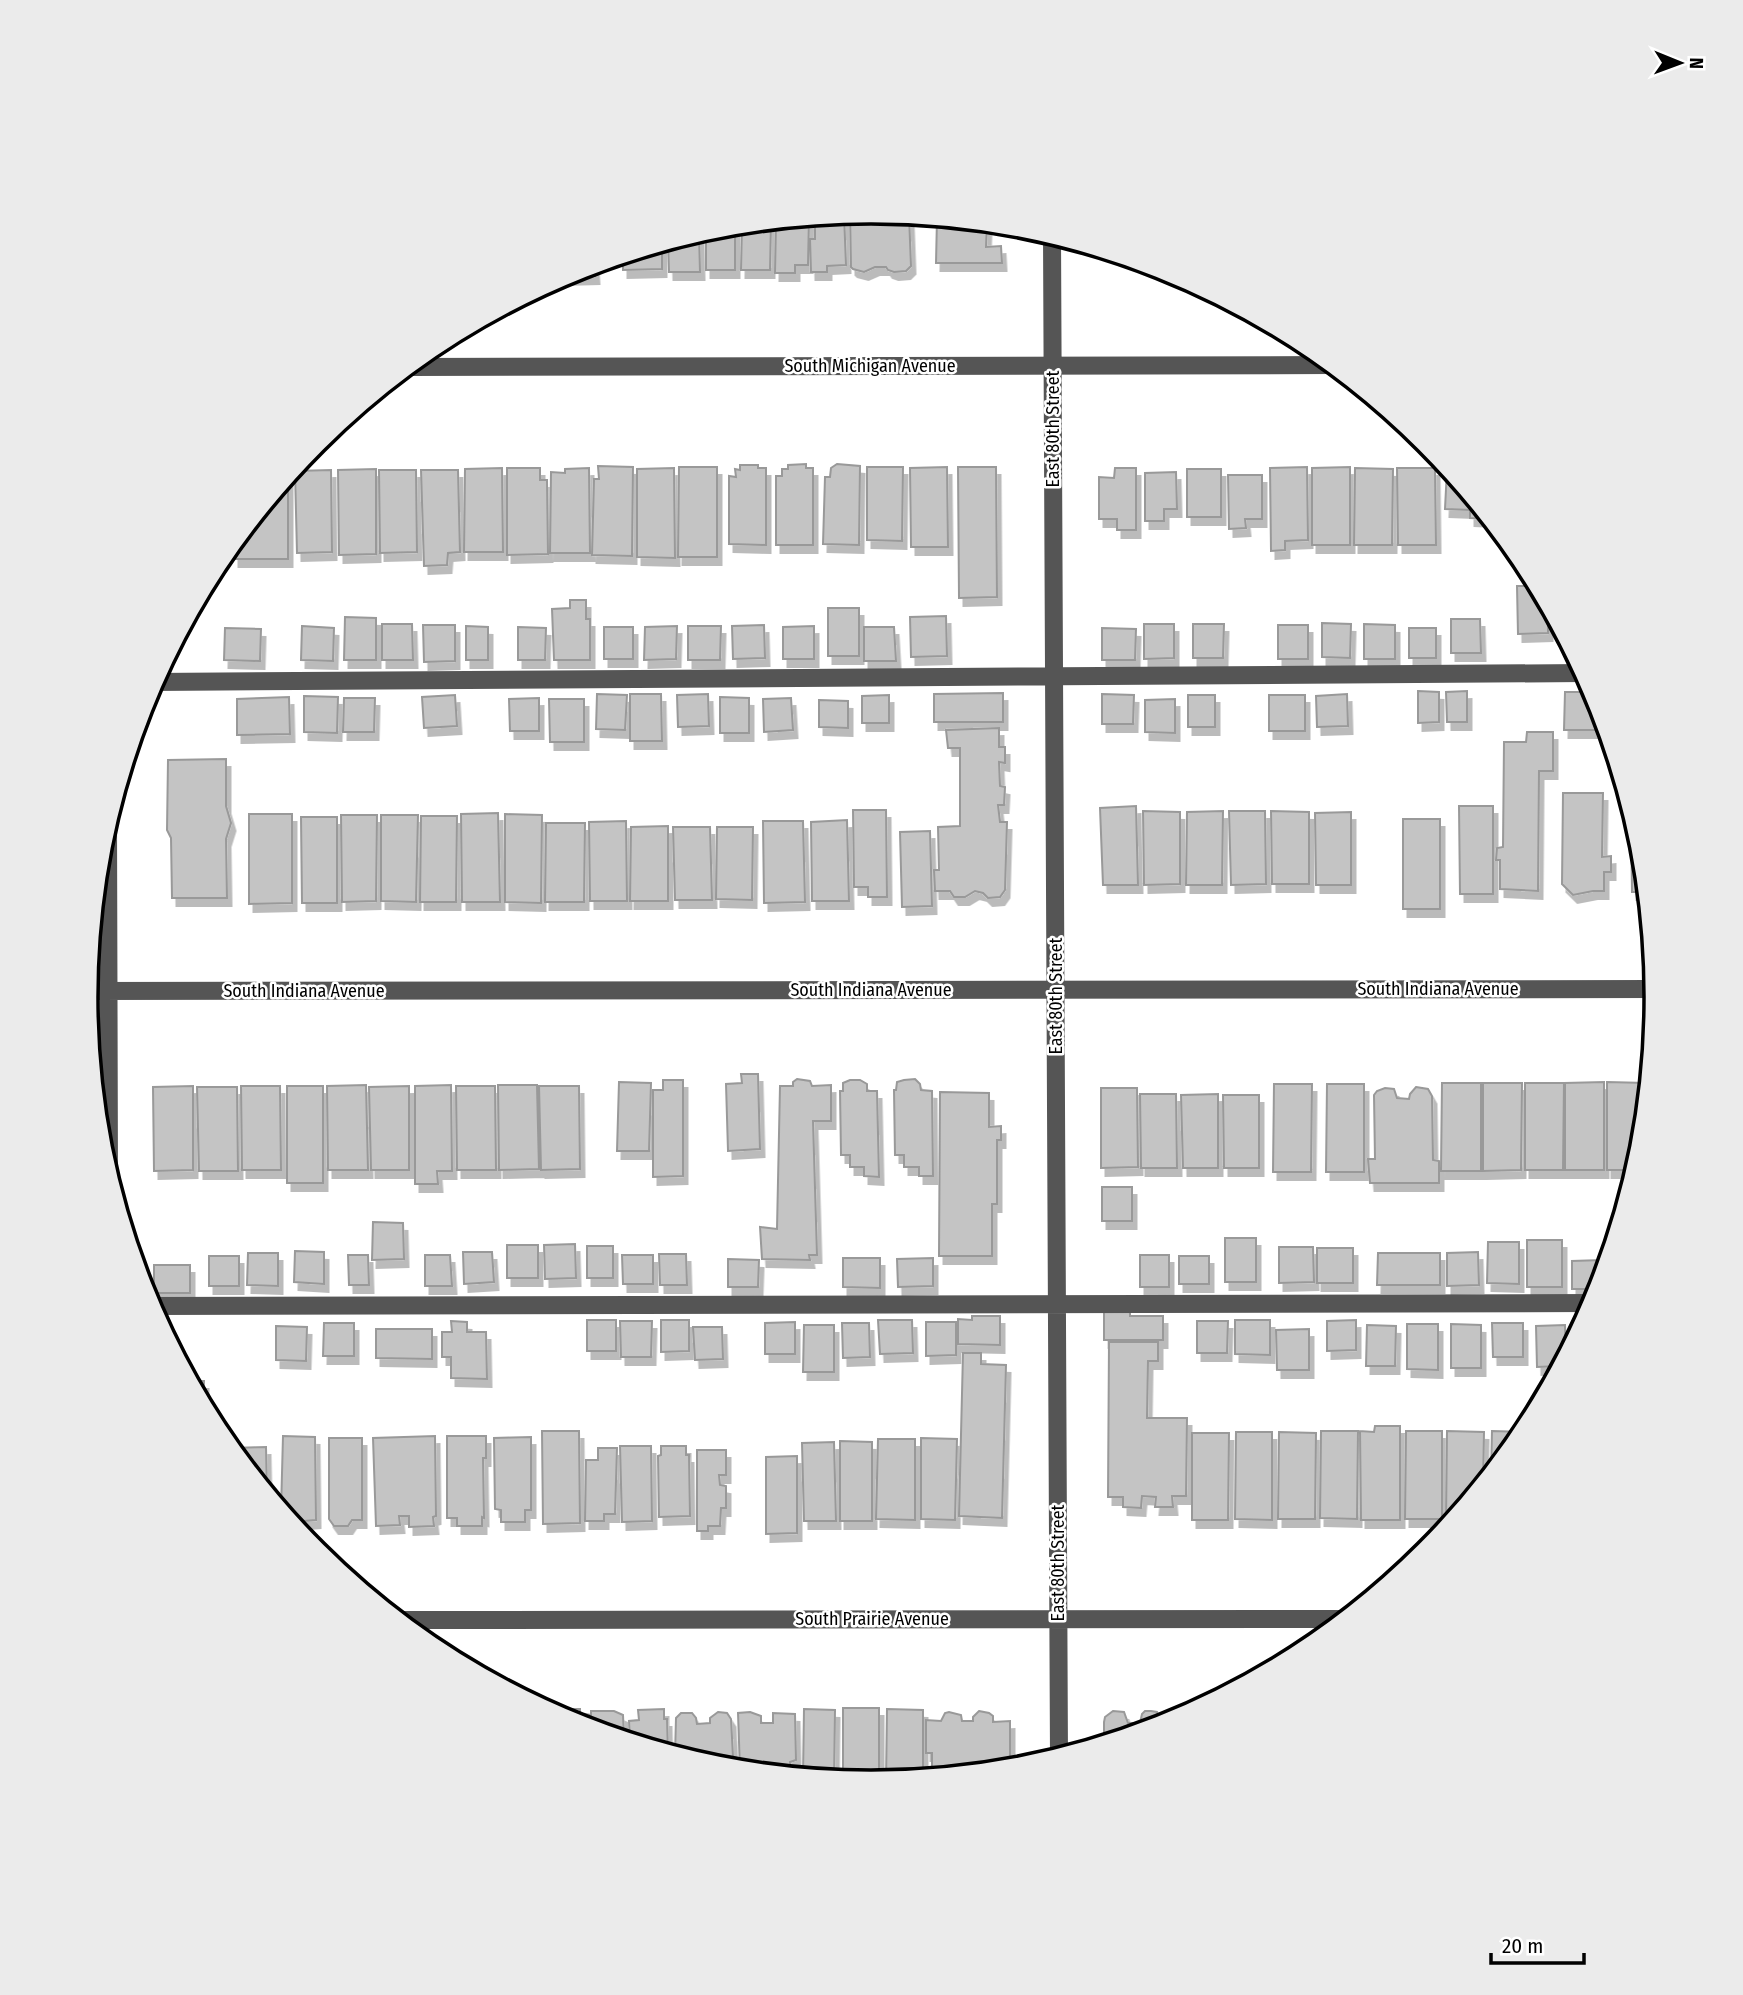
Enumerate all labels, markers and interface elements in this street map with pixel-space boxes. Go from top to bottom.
north arrow [1645,28,1715,98]
text: N [1685,57,1708,69]
street label: South Michigan Avenue [784,355,956,377]
street label: East 80th Street [1042,370,1064,487]
street label: East 80th Street [1045,937,1067,1054]
street label: South Indiana Avenue [1357,978,1519,1000]
street label: South Indiana Avenue [790,979,952,1001]
street label: South Indiana Avenue [223,980,385,1002]
street label: East 80th Street [1047,1504,1069,1621]
street label: South Prairie Avenue [795,1608,949,1630]
scale bar [1491,1922,1584,1966]
text: 20 m [1502,1933,1543,1959]

